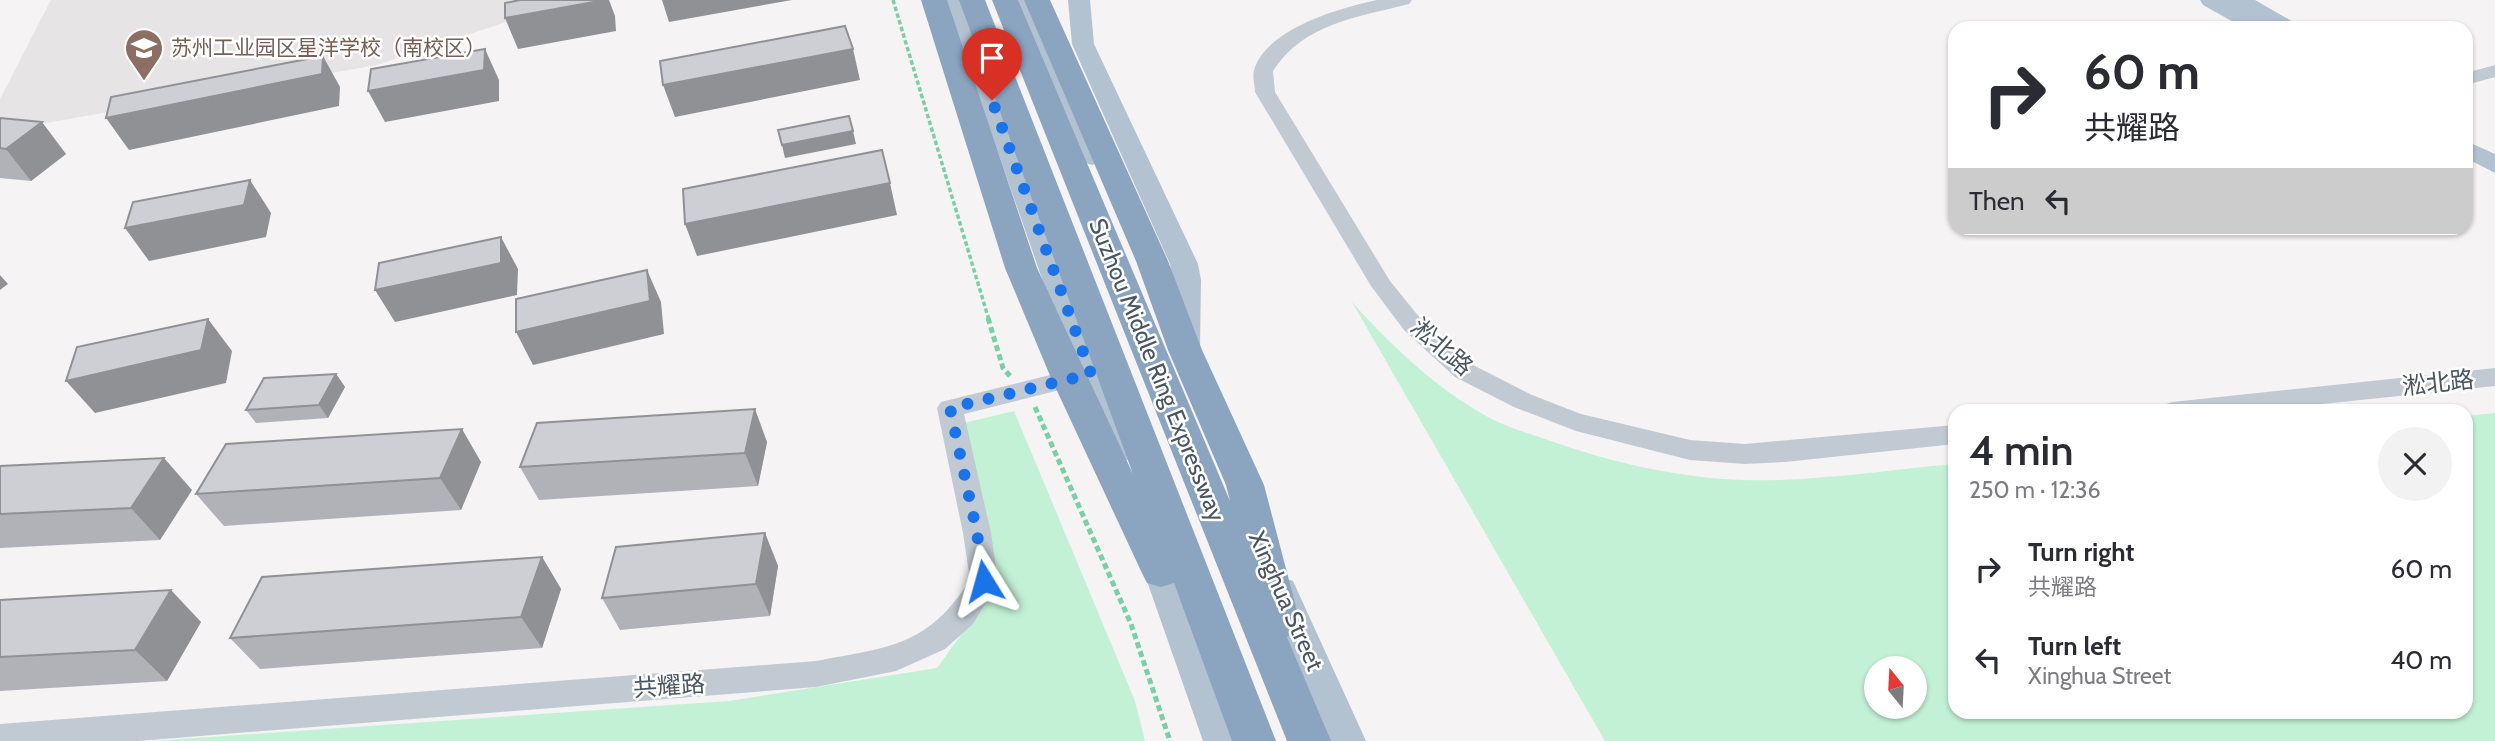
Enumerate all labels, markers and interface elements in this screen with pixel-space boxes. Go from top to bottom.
school or university icon: 苏州工业园区星洋学校（南校区） [123,27,165,82]
pin [962,28,1022,100]
place label: 苏州工业园区星洋学校（南校区） [171,35,486,60]
icon: arrive [973,39,1011,77]
text: 60 m [2084,42,2200,101]
icon: right [1969,49,2060,140]
text: 共耀路 [2084,108,2180,147]
icon: left [2039,182,2077,220]
text: Then [1969,185,2025,217]
street label: Suzhou Middle Ring Expressway [1083,214,1232,526]
street label: 淞北路 [1406,312,1479,381]
street label: 淞北路 [2401,364,2475,401]
text: 4 min [1969,424,2073,476]
button: close [2378,427,2452,501]
text: 250 m · 12:36 [1969,476,2101,504]
street label: Xinghua Street [1243,527,1330,675]
text: Turn right [2028,536,2134,568]
position arrow [947,544,1021,618]
icon: right [1969,550,2007,588]
text: 60 m [2390,553,2452,585]
text: 共耀路 [2028,573,2097,601]
text: Turn left [2028,630,2121,662]
icon: left [1969,641,2007,679]
text: 40 m [2390,644,2452,676]
north arrow [1864,656,1927,719]
map controls [1864,656,1927,719]
text: Xinghua Street [2028,662,2171,690]
street label: 共耀路 [632,669,706,702]

